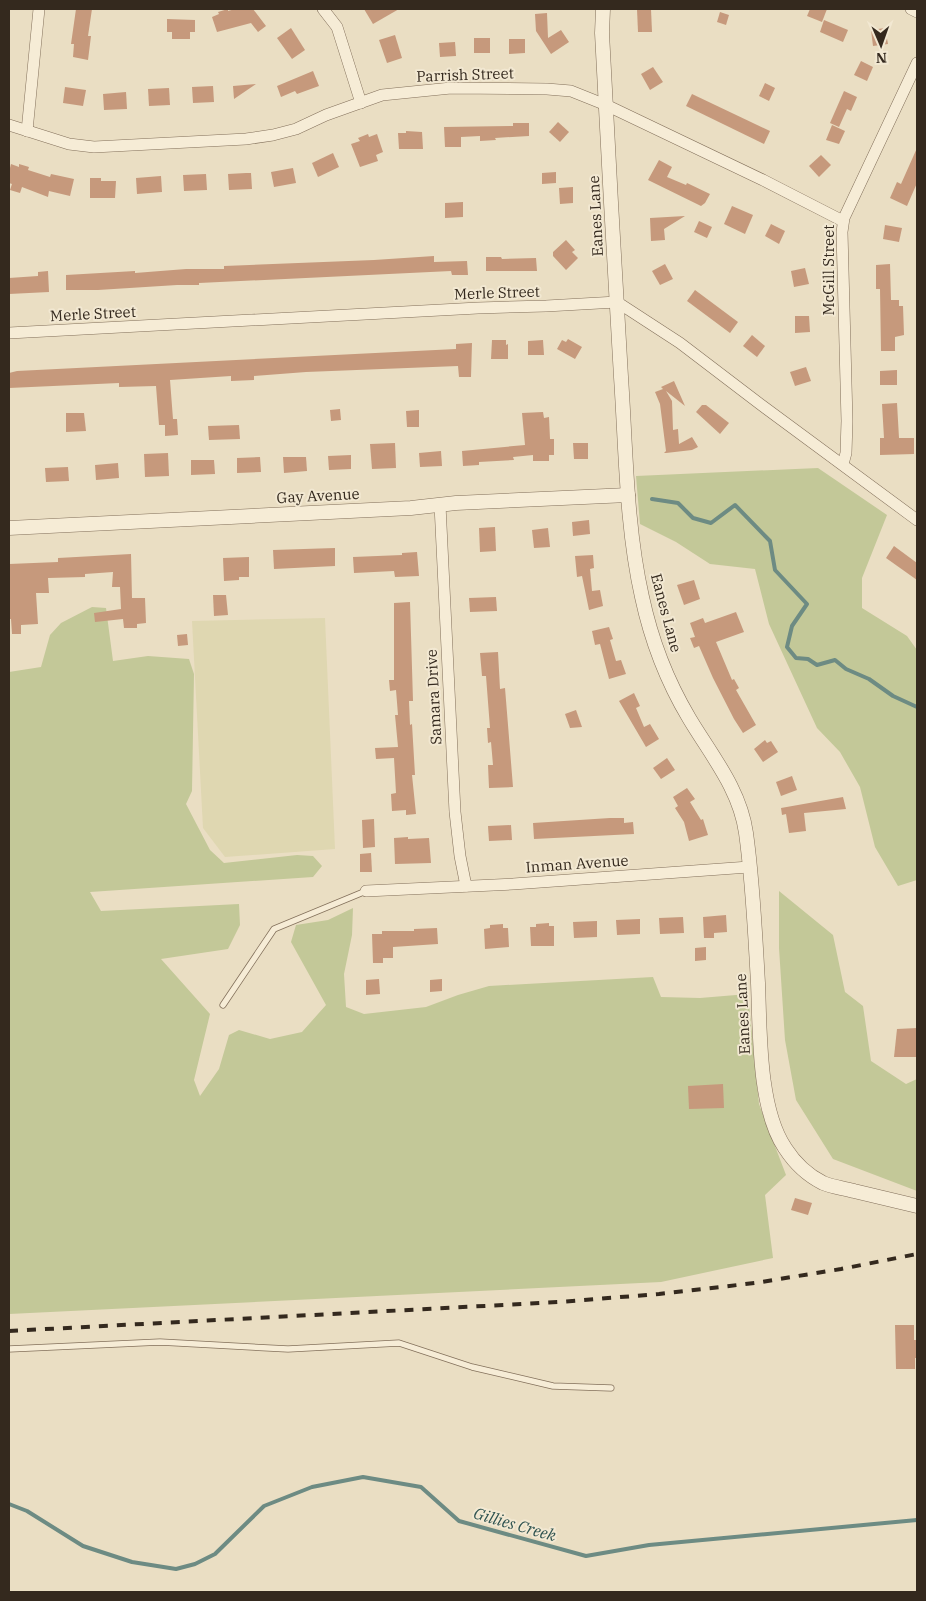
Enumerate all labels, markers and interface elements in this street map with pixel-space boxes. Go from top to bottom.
north arrow [856,20,906,70]
text: N [876,49,887,67]
street label: Parrish Street [416,63,514,86]
street label: Eanes Lane [584,175,607,257]
street label: McGill Street [819,225,838,315]
street label: Merle Street [454,282,540,303]
street label: Merle Street [50,302,136,325]
street label: Gay Avenue [276,484,360,507]
street label: Eanes Lane [647,571,686,654]
street label: Samara Drive [422,649,445,745]
street label: Inman Avenue [525,850,629,877]
street label: Eanes Lane [731,973,754,1055]
water label: Gillies Creek [471,1503,559,1545]

